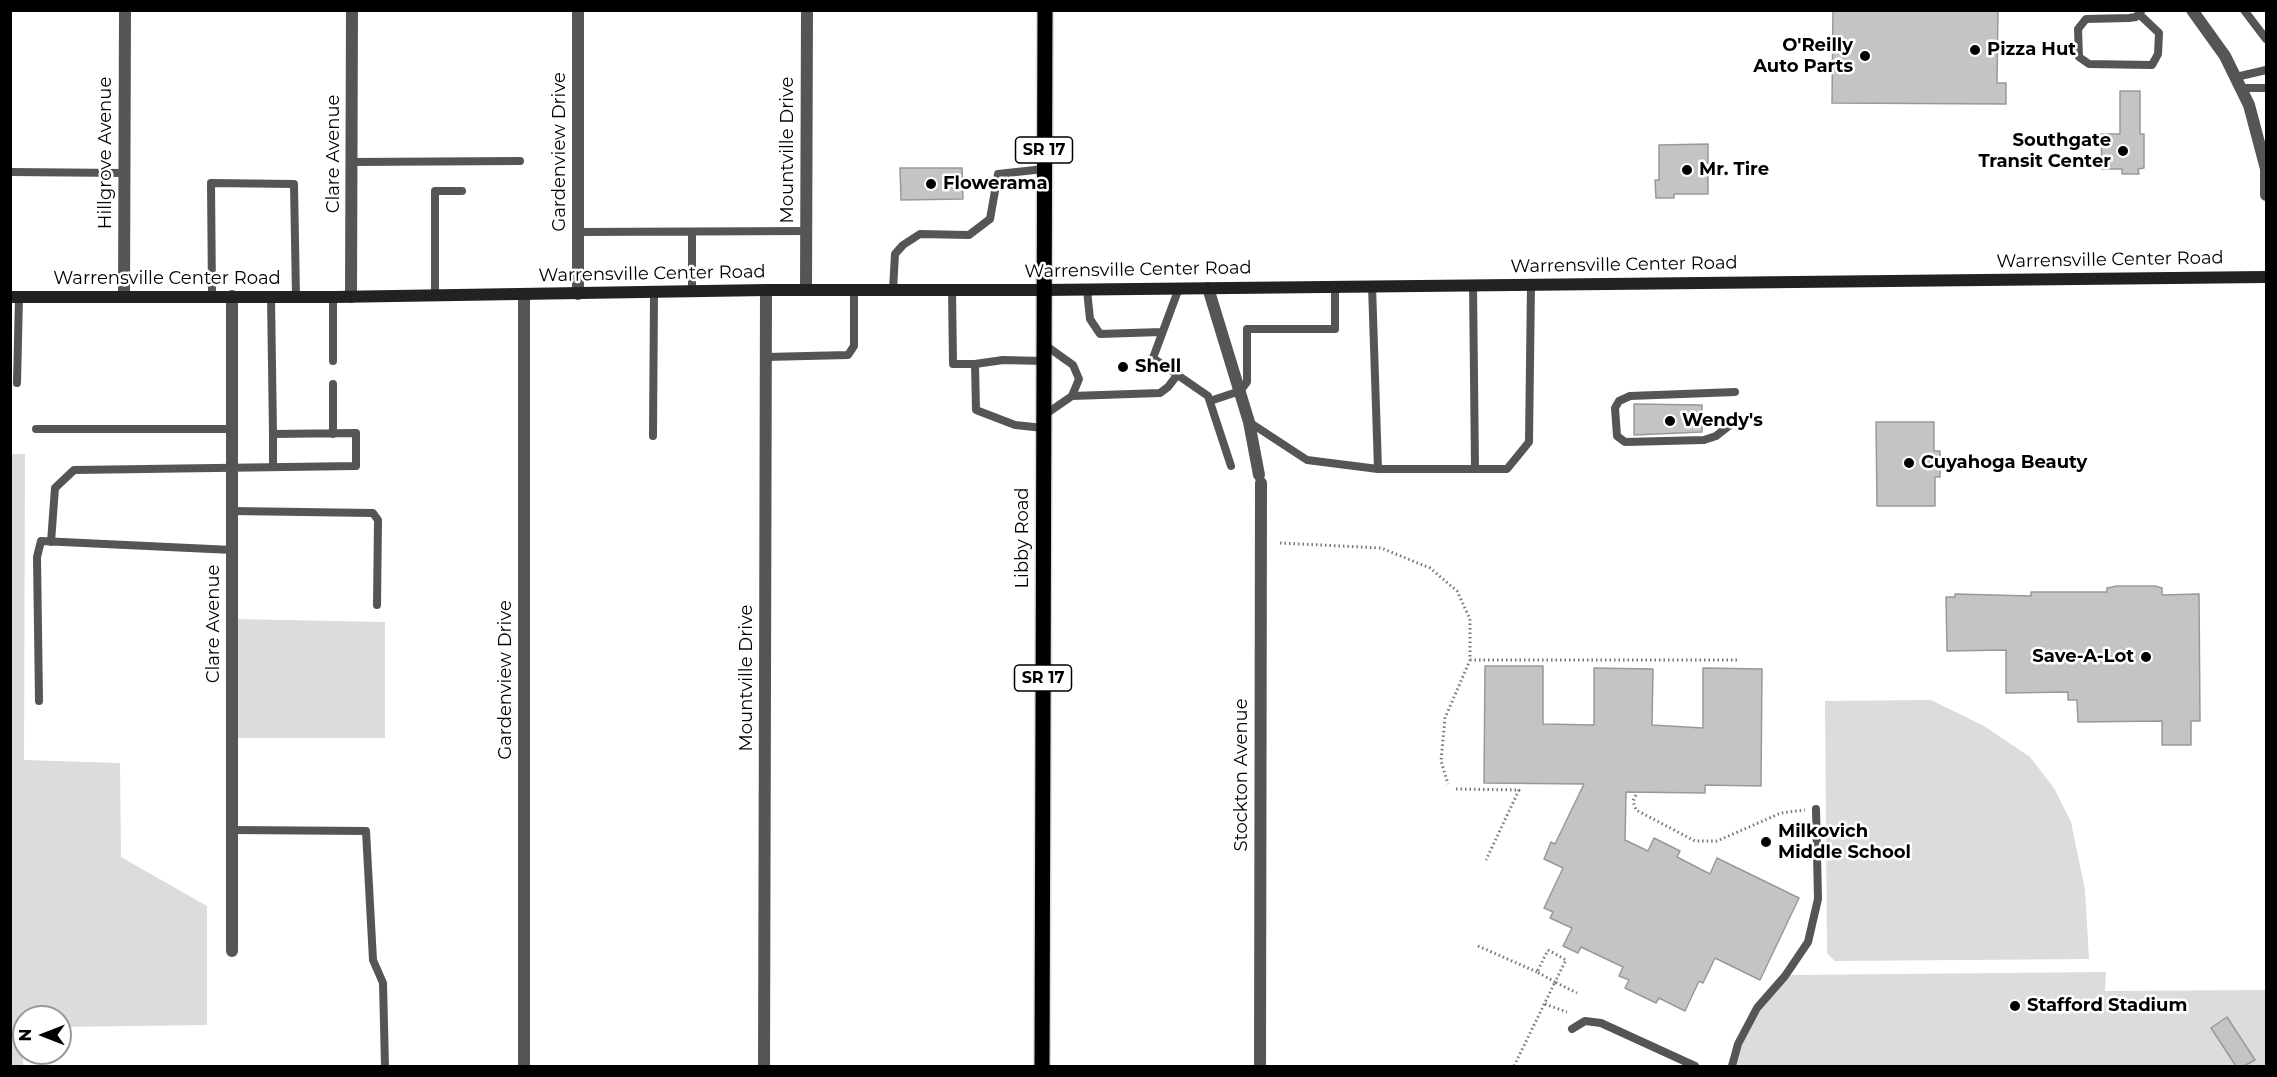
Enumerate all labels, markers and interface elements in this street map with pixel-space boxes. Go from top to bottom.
place label: O'Reilly Auto Parts [1753,35,1853,78]
place label: Pizza Hut [1987,39,2076,61]
marker: Pizza Hut [1968,43,1982,57]
marker: O'Reilly Auto Parts [1858,49,1872,63]
street label: Gardenview Drive [549,72,571,232]
street label: Hillgrove Avenue [95,77,117,229]
street label: Mountville Drive [777,77,799,223]
street label: Clare Avenue [323,95,345,213]
place label: Southgate Transit Center [1978,130,2111,172]
road number: SR 17 [1016,137,1072,163]
marker: Southgate Transit Center [2116,144,2130,158]
place label: Mr. Tire [1699,159,1769,181]
marker: Mr. Tire [1680,163,1694,177]
place label: Flowerama [943,173,1048,195]
marker: Flowerama [924,177,938,191]
street label: Warrensville Center Road [1996,247,2224,273]
street label: Warrensville Center Road [1510,252,1738,278]
street label: Warrensville Center Road [1024,257,1252,283]
street label: Warrensville Center Road [538,261,766,287]
street label: Warrensville Center Road [53,268,281,290]
place label: Shell [1135,356,1181,378]
marker: Shell [1116,360,1130,374]
place label: Wendy's [1682,410,1763,432]
marker: Wendy's [1663,414,1677,428]
place label: Cuyahoga Beauty [1921,452,2087,474]
marker: Cuyahoga Beauty [1902,456,1916,470]
street label: Libby Road [1012,487,1034,589]
street label: Clare Avenue [203,565,225,683]
street label: Gardenview Drive [495,600,517,760]
street label: Mountville Drive [736,605,758,751]
place label: Save-A-Lot [2032,646,2134,668]
marker: Save-A-Lot [2139,650,2153,664]
road number: SR 17 [1014,665,1072,691]
street label: Stockton Avenue [1231,698,1253,852]
place label: Milkovich Middle School [1778,821,1911,864]
marker: Milkovich Middle School [1759,835,1773,849]
place label: Stafford Stadium [2027,995,2187,1017]
marker: Stafford Stadium [2008,999,2022,1013]
north arrow [12,1005,72,1065]
text: N [16,1029,35,1041]

